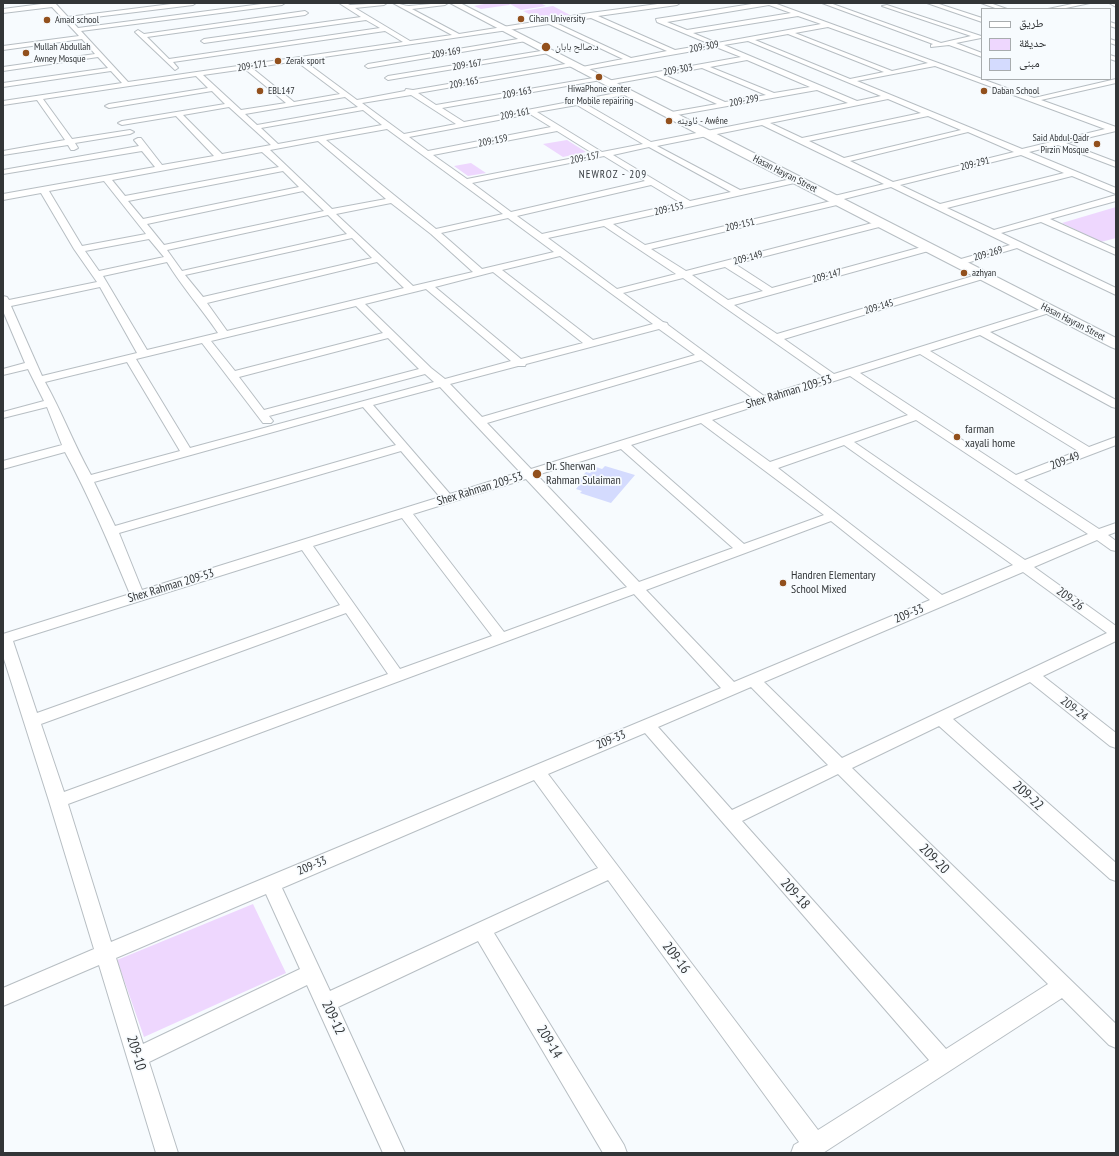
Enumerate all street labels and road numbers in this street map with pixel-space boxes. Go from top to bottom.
street label: 209-309 [688,38,720,56]
street label: 209-169 [430,45,462,61]
street label: 209-167 [451,57,483,73]
street label: 209-171 [236,58,268,74]
street label: 209-303 [662,61,694,79]
street label: 209-165 [448,74,480,92]
street label: 209-163 [501,84,533,102]
street label: 209-299 [728,92,760,110]
street label: 209-161 [499,105,531,123]
street label: 209-159 [477,132,509,150]
street label: 209-157 [569,149,601,167]
street label: Hasan Hayran Street [751,153,819,195]
street label: 209-291 [959,155,991,173]
street label: 209-153 [653,200,685,218]
street label: 209-151 [724,216,756,234]
street label: 209-269 [972,244,1004,264]
street label: 209-149 [732,248,764,268]
street label: 209-147 [811,266,843,286]
street label: 209-145 [863,297,895,317]
street label: Hasan Hayran Street [1039,301,1107,343]
street label: Shex Rahman 209-53 [744,372,834,412]
street label: 209-49 [1048,449,1082,473]
street label: Shex Rahman 209-53 [435,469,525,509]
street label: Shex Rahman 209-53 [126,566,216,606]
street label: 209-26 [1053,584,1087,614]
street label: 209-33 [892,601,926,627]
street label: 209-24 [1058,694,1090,724]
street label: 209-33 [594,727,628,753]
street label: 209-22 [1009,778,1047,814]
street label: 209-20 [915,840,953,878]
street label: 209-33 [295,853,329,879]
street label: 209-18 [777,875,813,913]
street label: 209-16 [659,939,693,977]
street label: 209-12 [318,998,348,1038]
street label: 209-14 [533,1022,565,1062]
street label: 209-10 [123,1034,149,1072]

